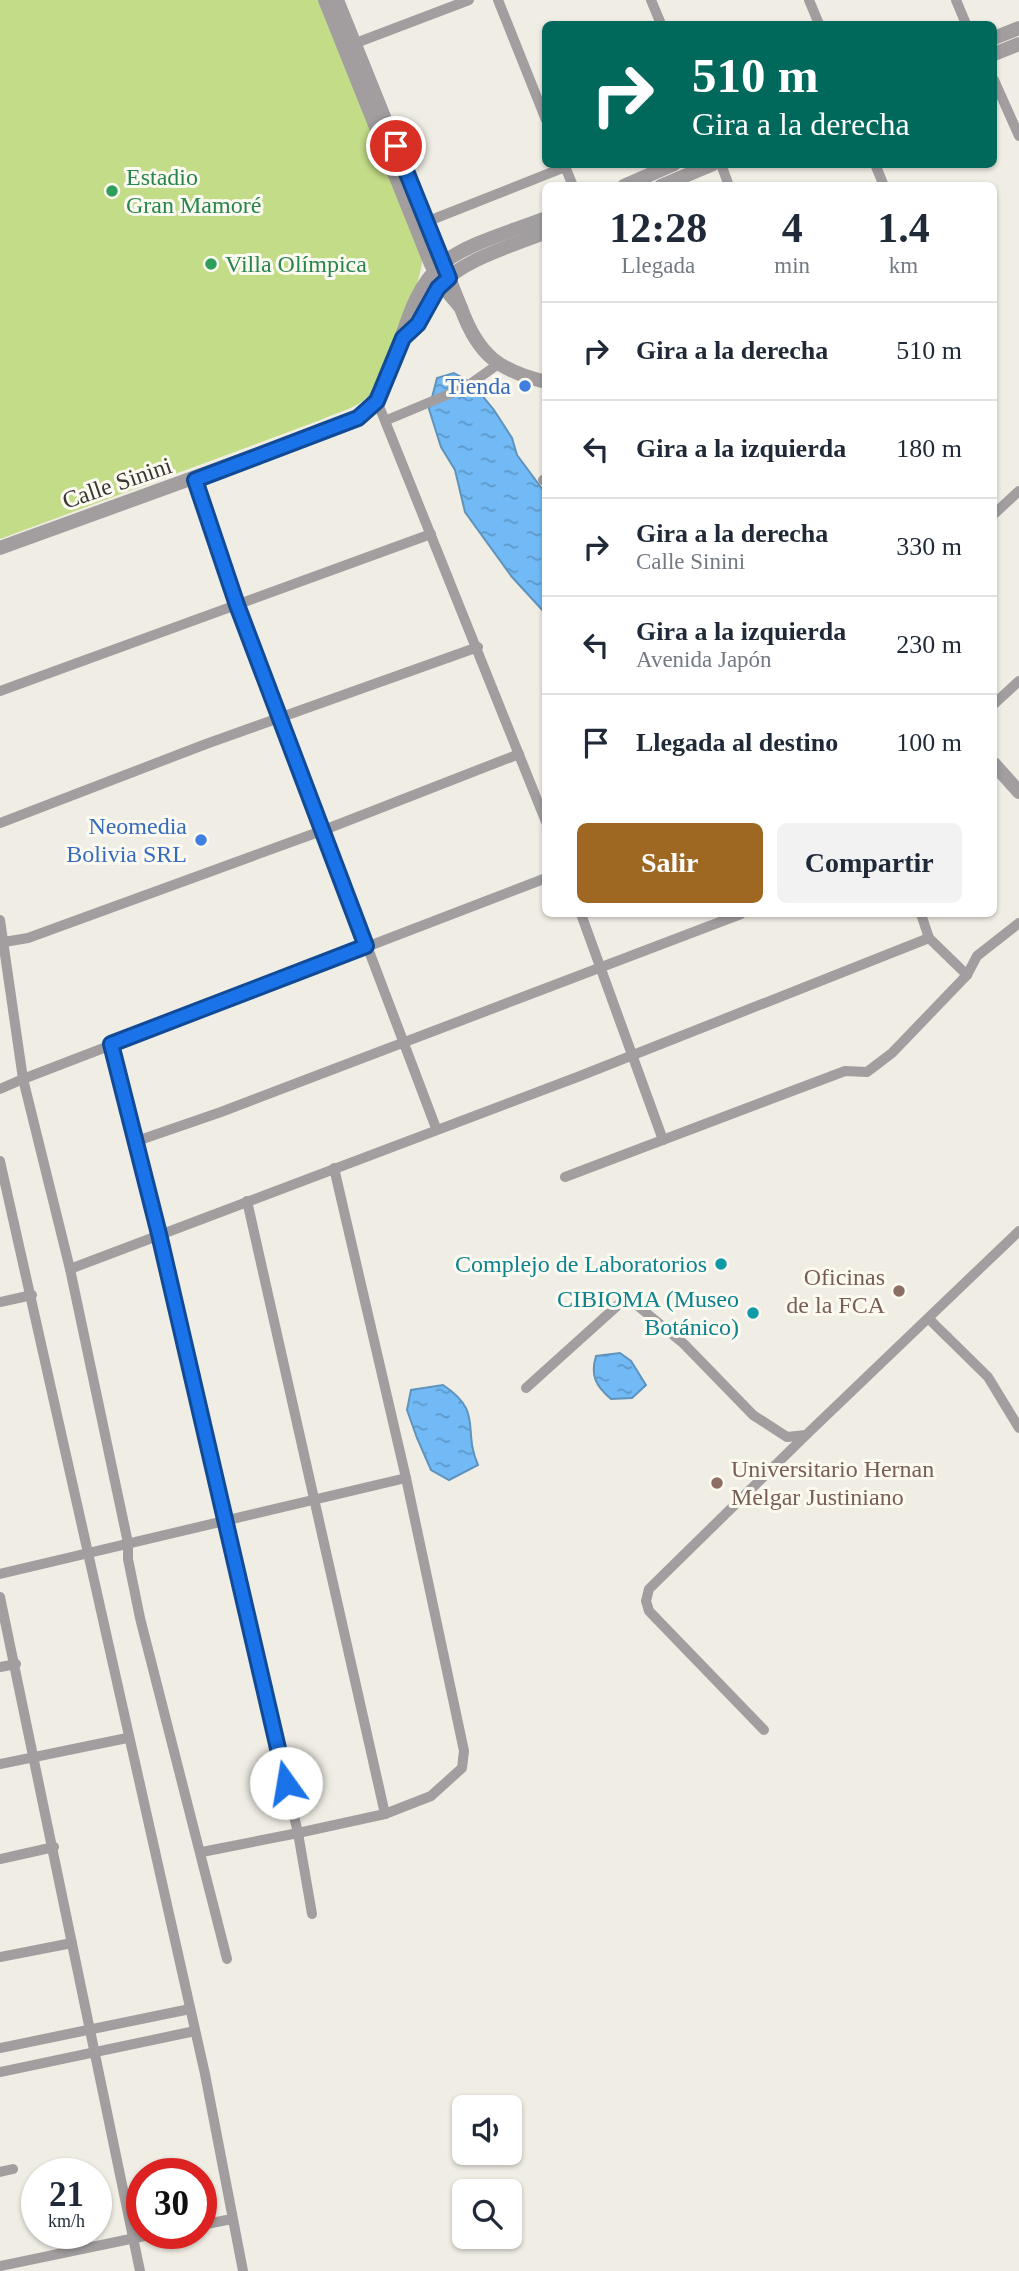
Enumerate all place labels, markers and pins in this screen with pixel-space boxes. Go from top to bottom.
pin [366,116,426,176]
place label: Estadio Gran Mamoré [126,164,261,218]
marker: Estadio Gran Mamoré [104,183,120,199]
place label: Villa Olímpica [225,251,367,277]
marker: Villa Olímpica [203,256,219,272]
place label: Tienda [445,373,511,399]
marker: Tienda [517,378,533,394]
place label: Neomedia Bolivia SRL [66,813,187,867]
marker: Neomedia Bolivia SRL [193,832,209,848]
place label: Complejo de Laboratorios [455,1251,707,1277]
marker: Complejo de Laboratorios [713,1256,729,1272]
place label: Oficinas de la FCA [786,1264,886,1318]
marker: Oficinas de la FCA [891,1283,907,1299]
place label: CIBIOMA (Museo Botánico) [557,1286,739,1340]
marker: CIBIOMA (Museo Botánico) [745,1305,761,1321]
place label: Universitario Hernan Melgar Justiniano [731,1456,934,1510]
marker: Universitario Hernan Melgar Justiniano [709,1475,725,1491]

